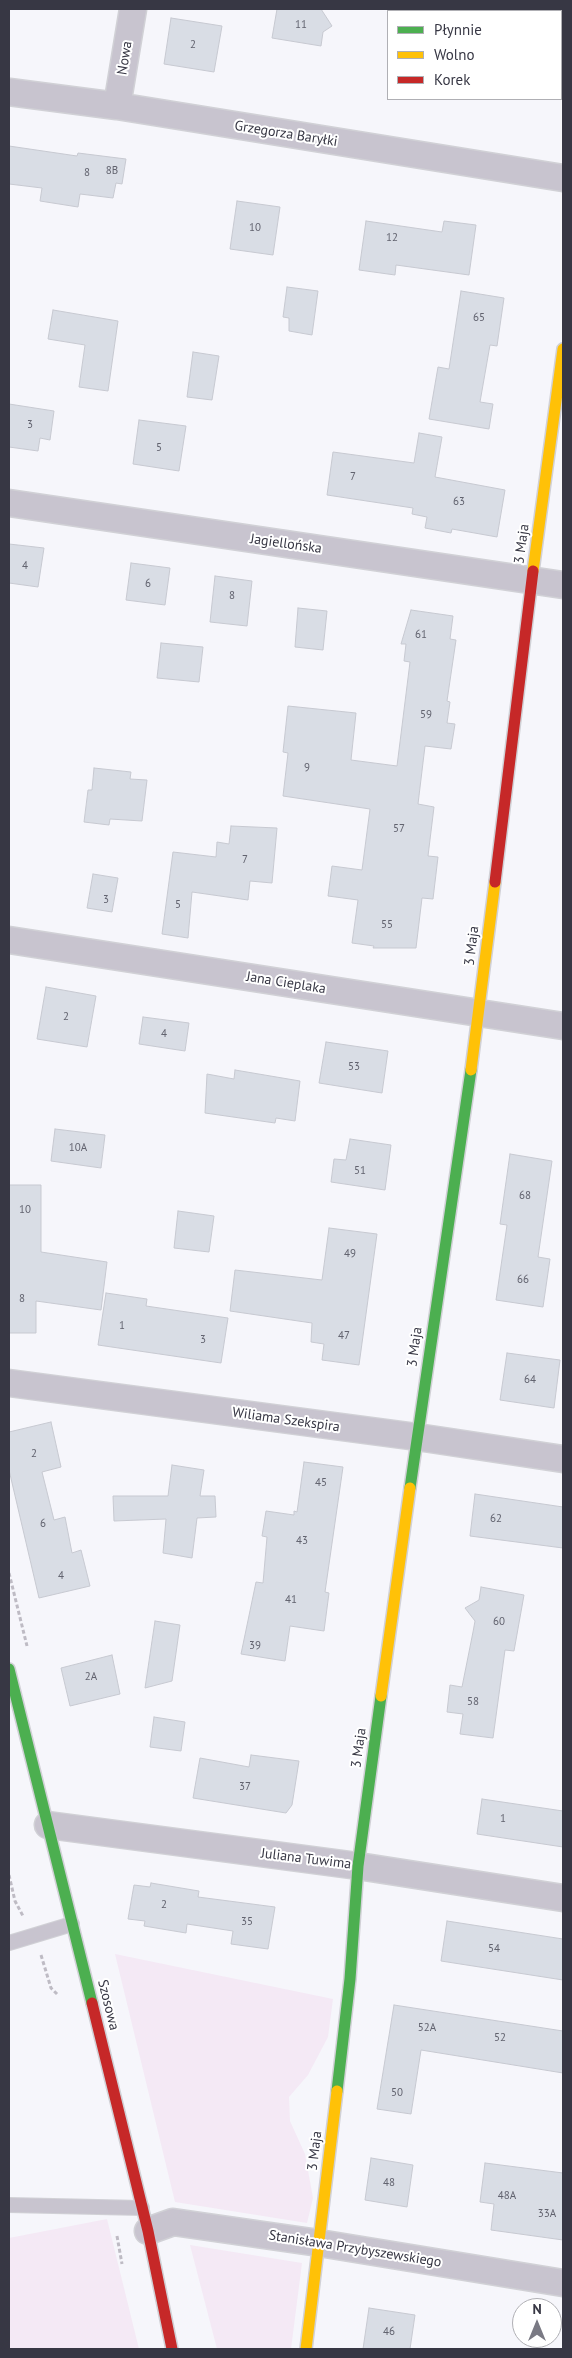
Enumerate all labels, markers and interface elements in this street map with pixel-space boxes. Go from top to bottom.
legend [387,10,562,100]
house number: 11 [295,18,307,32]
text: Płynnie [434,20,482,39]
house number: 2 [190,38,196,52]
street label: Nowa [114,40,136,76]
text: Wolno [434,45,474,64]
text: Korek [434,70,470,89]
street label: Grzegorza Baryłki [233,118,339,150]
house number: 8B [106,164,118,178]
house number: 8 [84,166,90,180]
house number: 10 [249,221,261,235]
house number: 12 [386,231,398,245]
house number: 65 [473,311,485,325]
house number: 3 [27,418,33,432]
house number: 5 [156,441,162,455]
house number: 7 [350,470,356,484]
house number: 63 [453,495,465,509]
street label: 3 Maja [511,523,533,565]
street label: Jagiellońska [249,531,323,557]
house number: 4 [22,559,28,573]
house number: 6 [145,577,151,591]
house number: 8 [229,589,235,603]
house number: 61 [415,628,427,642]
house number: 59 [420,708,432,722]
house number: 9 [304,761,310,775]
house number: 57 [393,822,405,836]
house number: 7 [242,853,248,867]
house number: 3 [103,893,109,907]
house number: 5 [175,898,181,912]
house number: 55 [381,918,393,932]
street label: 3 Maja [461,925,483,967]
street label: Jana Cieplaka [245,968,327,998]
house number: 2 [63,1010,69,1024]
house number: 4 [161,1027,167,1041]
house number: 53 [348,1060,360,1074]
house number: 10A [69,1141,87,1155]
house number: 51 [354,1164,366,1178]
house number: 68 [519,1189,531,1203]
house number: 10 [19,1203,31,1217]
house number: 49 [344,1247,356,1261]
house number: 66 [517,1273,529,1287]
house number: 8 [19,1292,25,1306]
house number: 1 [119,1319,125,1333]
street label: 3 Maja [404,1326,426,1368]
house number: 47 [338,1329,350,1343]
house number: 3 [200,1333,206,1347]
house number: 64 [524,1373,536,1387]
street label: Wiliama Szekspira [231,1404,341,1436]
house number: 2 [31,1447,37,1461]
house number: 45 [315,1476,327,1490]
house number: 62 [490,1512,502,1526]
house number: 6 [40,1517,46,1531]
house number: 43 [296,1534,308,1548]
house number: 4 [58,1569,64,1583]
house number: 41 [285,1593,297,1607]
house number: 60 [493,1615,505,1629]
house number: 39 [249,1639,261,1653]
house number: 2A [85,1670,97,1684]
house number: 58 [467,1695,479,1709]
street label: 3 Maja [348,1727,370,1769]
house number: 37 [239,1780,251,1794]
house number: 1 [500,1812,506,1826]
street label: Juliana Tuwima [260,1845,352,1873]
house number: 2 [161,1898,167,1912]
house number: 35 [241,1915,253,1929]
house number: 54 [488,1942,500,1956]
street label: Szosowa [94,1978,122,2032]
house number: 52A [418,2021,436,2035]
house number: 52 [494,2031,506,2045]
house number: 50 [391,2086,403,2100]
street label: 3 Maja [304,2130,326,2172]
house number: 48 [383,2176,395,2190]
house number: 48A [498,2189,516,2203]
house number: 33A [538,2207,556,2221]
street label: Stanisława Przybyszewskiego [267,2227,443,2271]
north arrow [512,2298,562,2348]
text: N [532,2300,542,2318]
house number: 46 [383,2325,395,2339]

